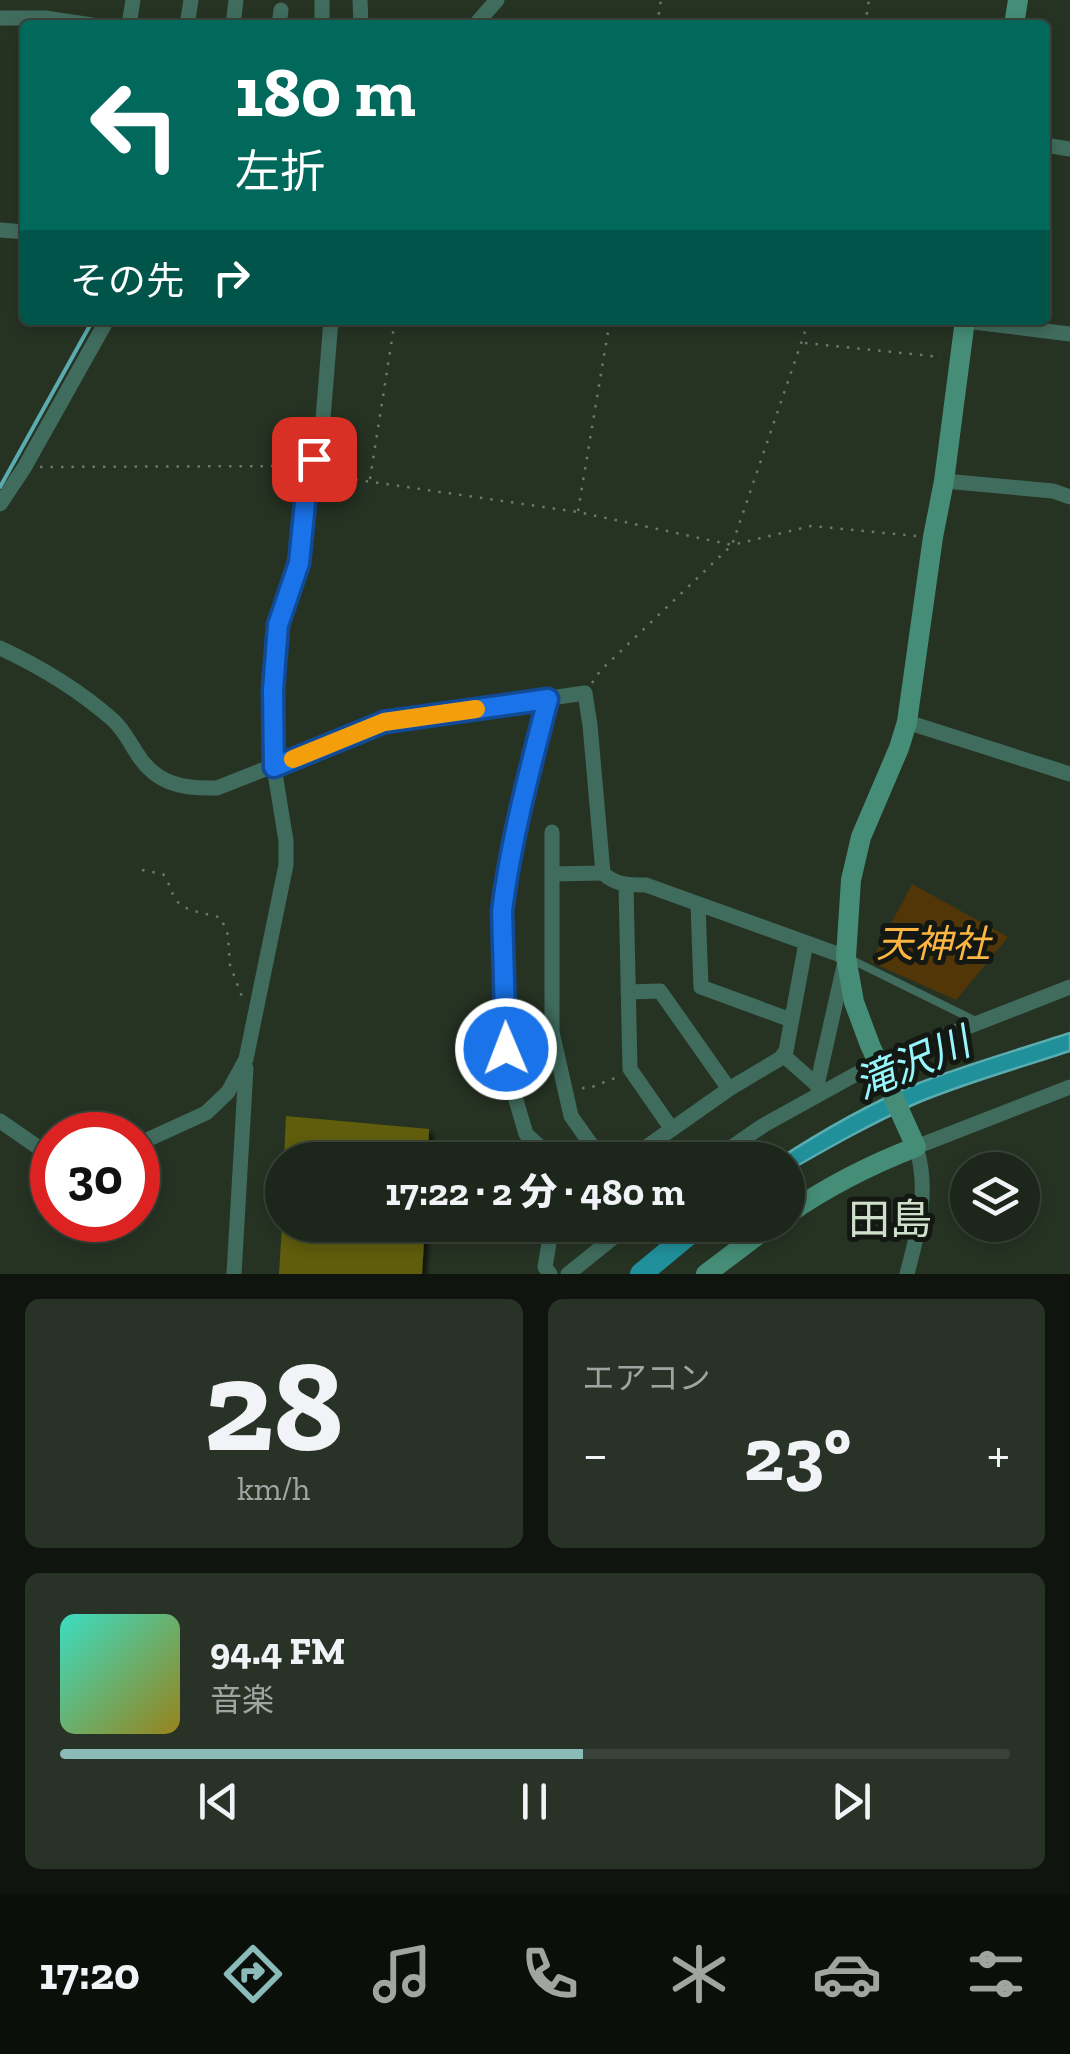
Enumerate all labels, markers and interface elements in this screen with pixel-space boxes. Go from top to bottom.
text: 180 m [235,50,416,134]
icon: left [70,60,200,190]
text: 左折 [235,145,325,199]
icon: right [204,250,259,305]
text: その先 [70,258,184,304]
pin [272,417,357,502]
icon: arrive [287,432,342,487]
park label: 天神社 [876,921,993,967]
position arrow [454,997,558,1101]
water label: 滝沢川 [847,1016,980,1109]
speed limit sign: 30 [30,1112,160,1242]
map controls [950,1152,1040,1242]
button: layers [950,1152,1040,1242]
text: 17:22 · 2 分 · 480 m [385,1169,685,1215]
district label: 田島 [848,1194,932,1245]
text: 28 [204,1327,344,1483]
text: エアコン [583,1359,711,1397]
text: 23° [744,1409,851,1499]
text: − [583,1421,608,1487]
text: + [987,1421,1010,1487]
text: km/h [237,1470,310,1508]
text: 94.4 FM [210,1628,345,1674]
text: 音楽 [210,1681,274,1719]
icon: previous [191,1774,246,1829]
icon: pause [507,1774,562,1829]
icon: next [824,1774,879,1829]
icon: directions [218,1939,288,2009]
icon: music [367,1939,437,2009]
icon: phone [515,1939,585,2009]
icon: climate [664,1939,734,2009]
icon: car [812,1939,882,2009]
icon: filters [961,1939,1031,2009]
text: 17:20 [39,1947,140,2001]

